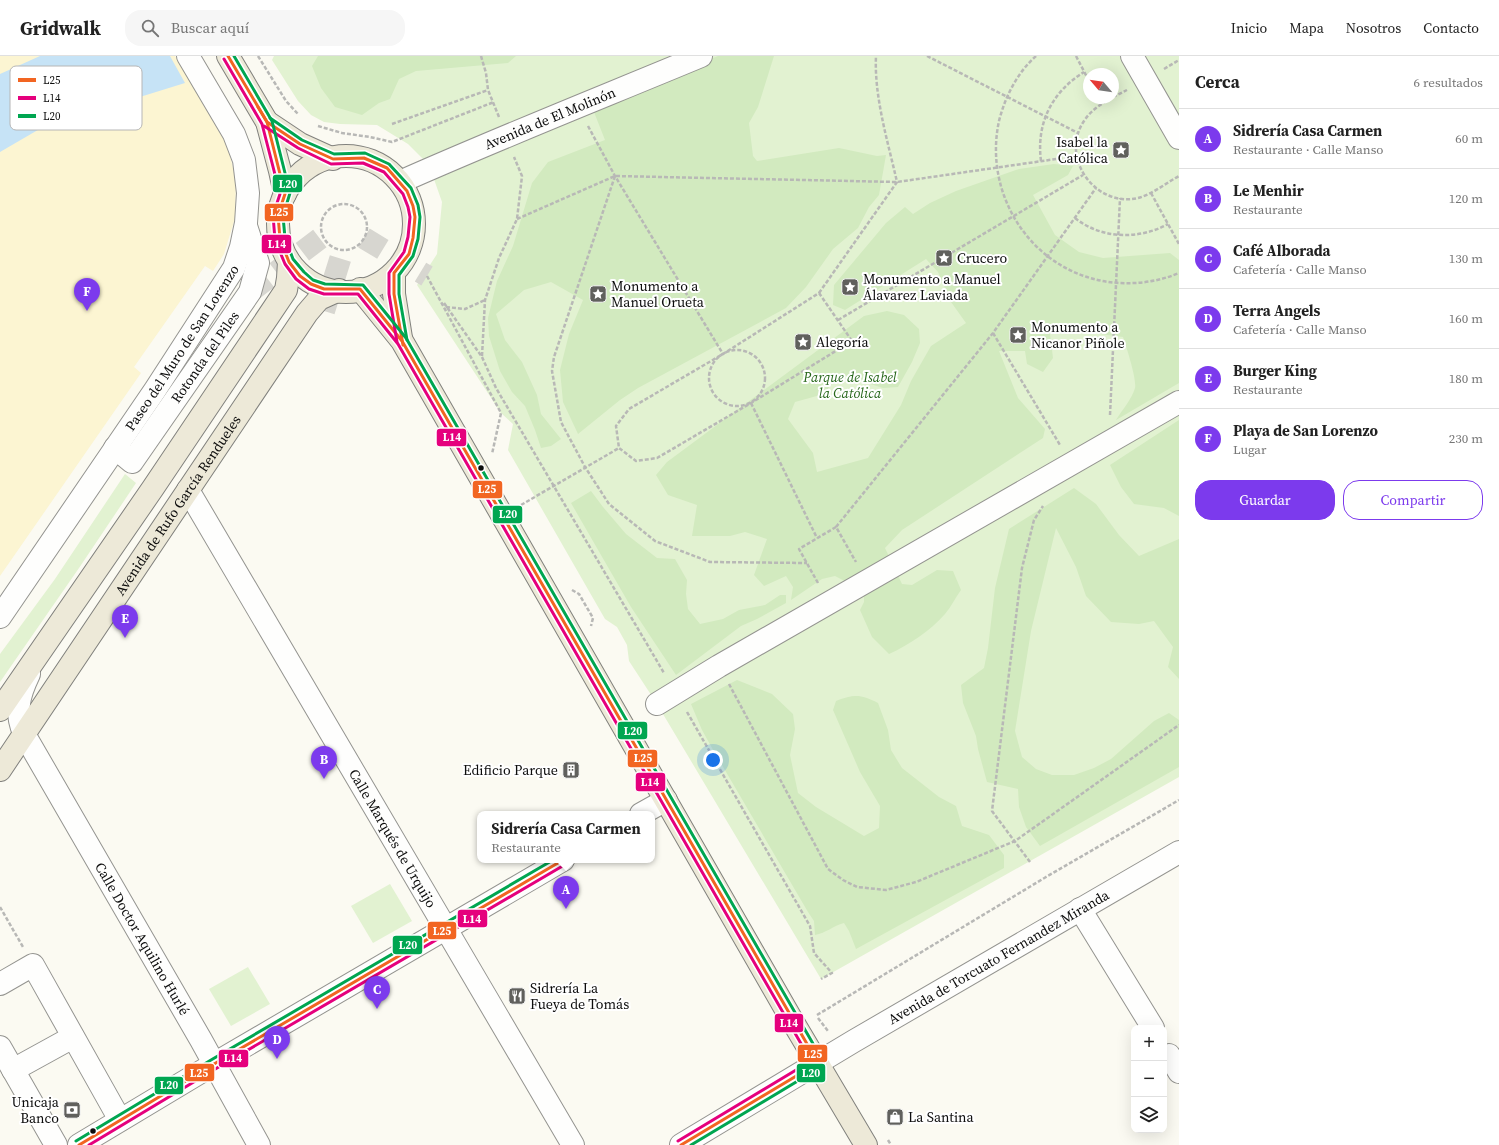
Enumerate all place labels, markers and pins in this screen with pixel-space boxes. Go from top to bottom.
place label: Isabel la Católica [1056,132,1109,168]
place icon: Isabel la Católica [1111,140,1131,160]
place icon: Crucero [934,248,954,268]
place label: Crucero [957,248,1008,268]
place label: Monumento a Manuel Álavarez Laviada [863,269,1001,305]
place label: Monumento a Manuel Orueta [611,276,705,312]
place icon: Monumento a Manuel Álavarez Laviada [840,277,860,297]
pin: F [74,278,100,311]
place icon: Monumento a Manuel Orueta [588,284,608,304]
place label: Monumento a Nicanor Piñole [1031,317,1125,353]
place icon: Monumento a Nicanor Piñole [1008,325,1028,345]
place icon: Alegoría [793,332,813,352]
place label: Alegoría [816,332,869,352]
unlabelled marker [476,463,486,473]
pin: E [112,605,138,638]
pin: B [311,746,337,779]
place label: Edificio Parque [463,760,558,780]
building icon: Edificio Parque [561,760,581,780]
pin: A [553,876,579,909]
pin: C [364,976,390,1009]
place label: Sidrería La Fueya de Tomás [530,978,629,1014]
restaurant icon: Sidrería La Fueya de Tomás [507,986,527,1006]
pin: D [264,1026,290,1059]
place label: Unicaja Banco [12,1092,60,1128]
bank icon: Unicaja Banco [62,1100,82,1120]
shop icon: La Santina [885,1107,905,1127]
place label: La Santina [908,1107,975,1127]
unlabelled marker [88,1126,98,1136]

